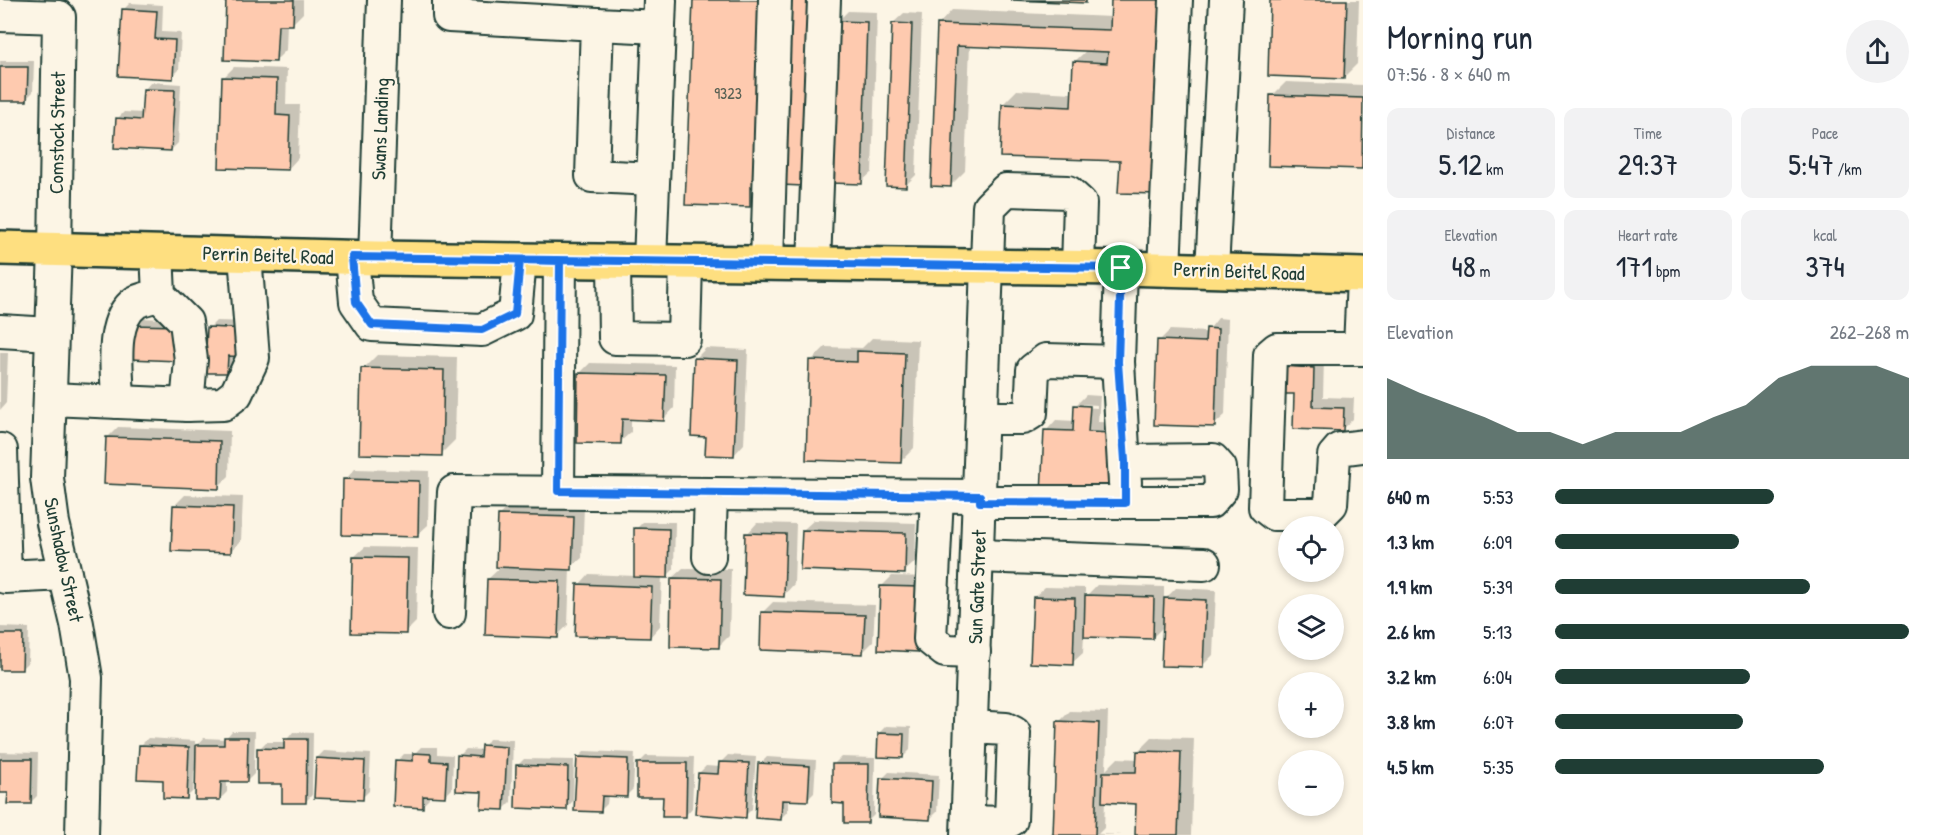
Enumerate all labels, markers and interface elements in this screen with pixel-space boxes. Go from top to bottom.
text: Morning run [1387,15,1533,59]
button: share [1846,20,1909,83]
text: 07:56 · 8 × 640 m [1387,60,1510,87]
street label: Comstock Street [42,70,71,194]
street label: Swans Landing [364,77,395,181]
house number: 9323 [714,82,742,104]
text: Distance [1447,122,1495,144]
text: Time [1634,122,1662,144]
text: Pace [1812,122,1838,144]
text: 5.12 [1438,144,1482,184]
text: 29:37 [1618,144,1678,184]
text: 5:47 [1788,144,1834,184]
text: km [1482,158,1504,180]
text: /km [1834,158,1862,180]
text: Elevation [1444,224,1498,246]
text: Heart rate [1618,224,1678,246]
text: kcal [1813,224,1837,246]
street label: Perrin Beitel Road [202,239,334,270]
pin [1095,242,1146,293]
text: 48 [1452,246,1476,286]
text: 171 [1616,246,1652,286]
text: 374 [1805,246,1845,286]
icon: arrive [1104,251,1137,284]
street label: Perrin Beitel Road [1173,255,1305,286]
text: m [1476,260,1490,282]
text: bpm [1652,260,1680,282]
text: Elevation [1387,318,1453,345]
text: 262–268 m [1830,318,1909,345]
text: 640 m [1387,483,1430,510]
text: 5:53 [1483,483,1514,510]
street label: Sunshadow Street [38,495,91,626]
map controls [1278,516,1344,816]
button: locate [1278,516,1344,582]
street label: Sun Gate Street [961,528,992,645]
text: 1.3 km [1387,528,1434,555]
text: 6:09 [1483,528,1512,555]
text: 1.9 km [1387,573,1432,600]
text: 5:39 [1483,573,1512,600]
button: layers [1278,594,1344,660]
text: 2.6 km [1387,618,1435,645]
text: 5:13 [1483,618,1512,645]
text: 3.2 km [1387,663,1436,690]
text: 6:04 [1483,663,1512,690]
button: + [1278,672,1344,738]
text: 3.8 km [1387,708,1435,735]
text: 6:07 [1483,708,1514,735]
button: − [1278,750,1344,816]
text: 4.5 km [1387,753,1434,780]
text: 5:35 [1483,753,1514,780]

